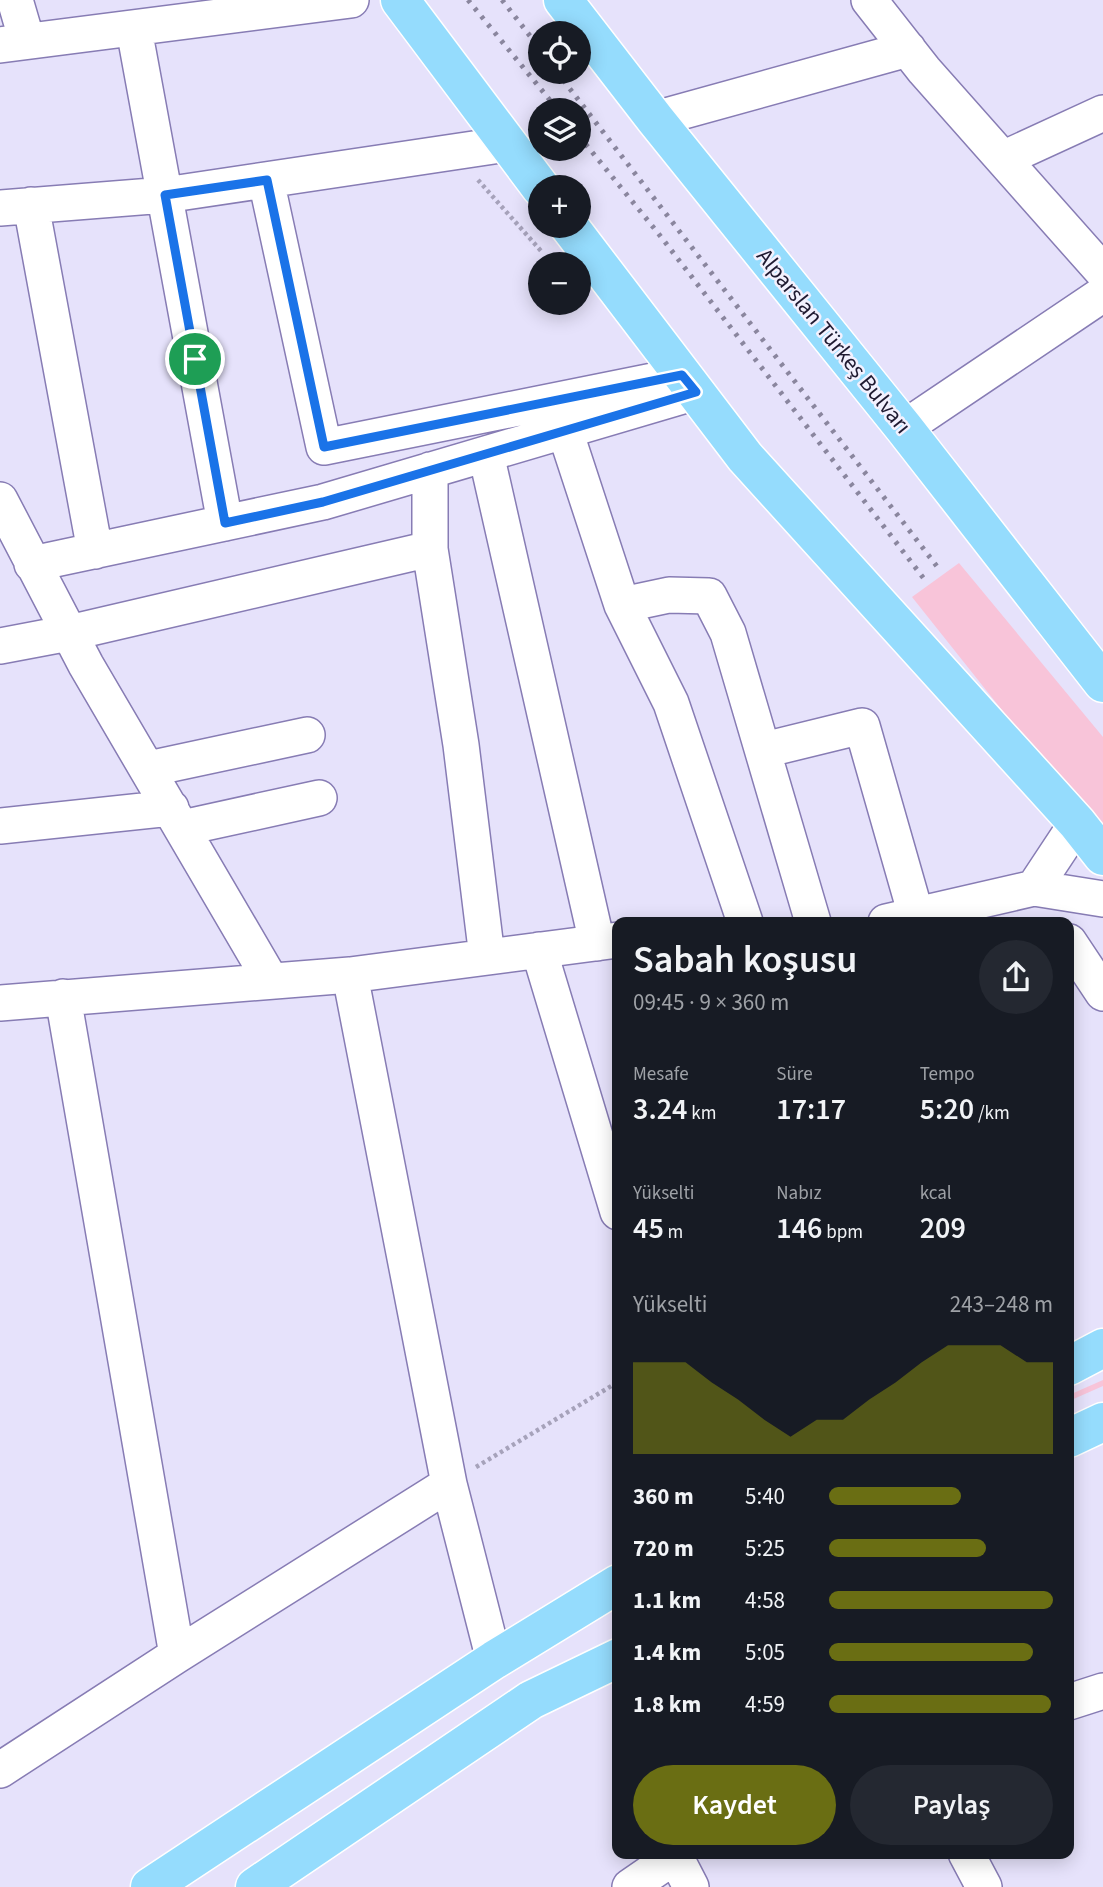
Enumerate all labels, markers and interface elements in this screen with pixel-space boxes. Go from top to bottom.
map controls [528,21,591,315]
button: locate [528,21,591,84]
button: layers [528,98,591,161]
button: + [528,175,591,238]
street label: Alparslan Türkeş Bulvarı [749,241,919,441]
button: − [528,252,591,315]
pin [165,329,225,389]
icon: arrive [176,340,214,378]
text: Sabah koşusu [633,933,857,987]
button: share [979,940,1053,1014]
text: 09:45 · 9 × 360 m [633,986,789,1019]
text: Mesafe [633,1061,689,1088]
text: Süre [776,1061,813,1088]
text: Tempo [920,1061,975,1088]
text: 3.24 [633,1088,687,1131]
text: 17:17 [776,1088,846,1131]
text: 5:20 [920,1088,974,1131]
text: km [687,1100,716,1127]
text: /km [974,1100,1010,1127]
text: Yükselti [633,1180,694,1207]
text: Nabız [776,1180,821,1207]
text: kcal [920,1180,952,1207]
text: 45 [633,1207,664,1250]
text: 146 [776,1207,823,1250]
text: 209 [920,1207,966,1250]
text: m [664,1219,683,1246]
text: bpm [823,1219,863,1246]
text: Yükselti [633,1288,707,1321]
text: 243–248 m [950,1288,1053,1321]
text: 360 m [633,1480,694,1513]
text: 5:40 [745,1480,785,1513]
text: 720 m [633,1532,694,1565]
text: 5:25 [745,1532,785,1565]
text: 1.1 km [633,1584,701,1617]
text: 4:58 [745,1584,785,1617]
text: 1.4 km [633,1636,701,1669]
text: 5:05 [745,1636,785,1669]
text: 1.8 km [633,1688,701,1721]
text: 4:59 [745,1688,785,1721]
button: Kaydet [633,1765,836,1845]
button: Paylaş [850,1765,1053,1845]

